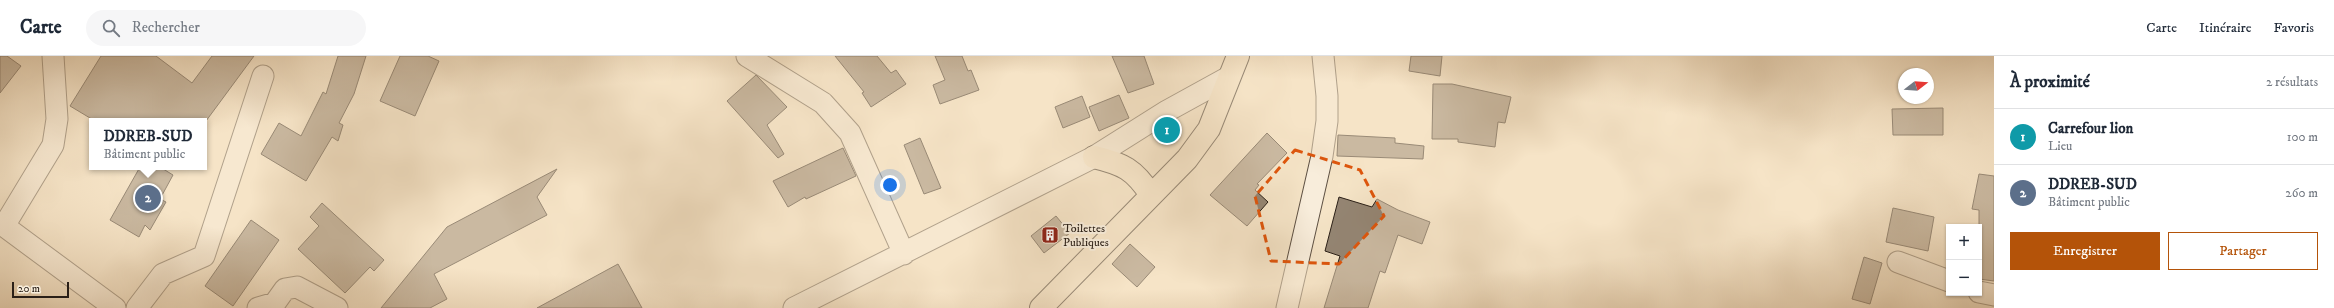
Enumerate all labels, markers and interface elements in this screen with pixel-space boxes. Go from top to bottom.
search box [86,10,366,46]
text: Carte [20,16,62,39]
icon: search [100,17,122,39]
text: Rechercher [132,18,200,37]
text: Carte [2146,19,2177,37]
text: Itinéraire [2199,19,2252,37]
text: Favoris [2274,19,2314,37]
north arrow [1898,68,1934,104]
text: À proximité [2010,71,2090,93]
text: 2 résultats [2266,74,2318,90]
pin: 1 [1154,115,1180,145]
popup [89,118,207,170]
text: Carrefour lion [2048,119,2133,138]
text: DDREB-SUD [104,127,192,146]
text: 1 [2021,129,2025,145]
text: 100 m [2287,129,2318,145]
text: Lieu [2048,138,2072,154]
text: Bâtiment public [104,146,185,162]
your location [880,175,900,195]
text: DDREB-SUD [2048,175,2137,194]
pin: 2 [135,183,161,213]
text: 2 [2020,185,2026,201]
text: 260 m [2285,185,2318,201]
text: Bâtiment public [2048,194,2130,210]
place label: Toilettes Publiques [1063,221,1109,250]
map controls [1946,224,1982,296]
button: + [1946,224,1982,260]
building icon: Toilettes Publiques [1040,225,1060,245]
button: Enregistrer [2010,232,2160,270]
button: Partager [2168,232,2318,270]
button: − [1946,260,1982,296]
scale bar [12,280,69,299]
text: 20 m [18,282,40,296]

